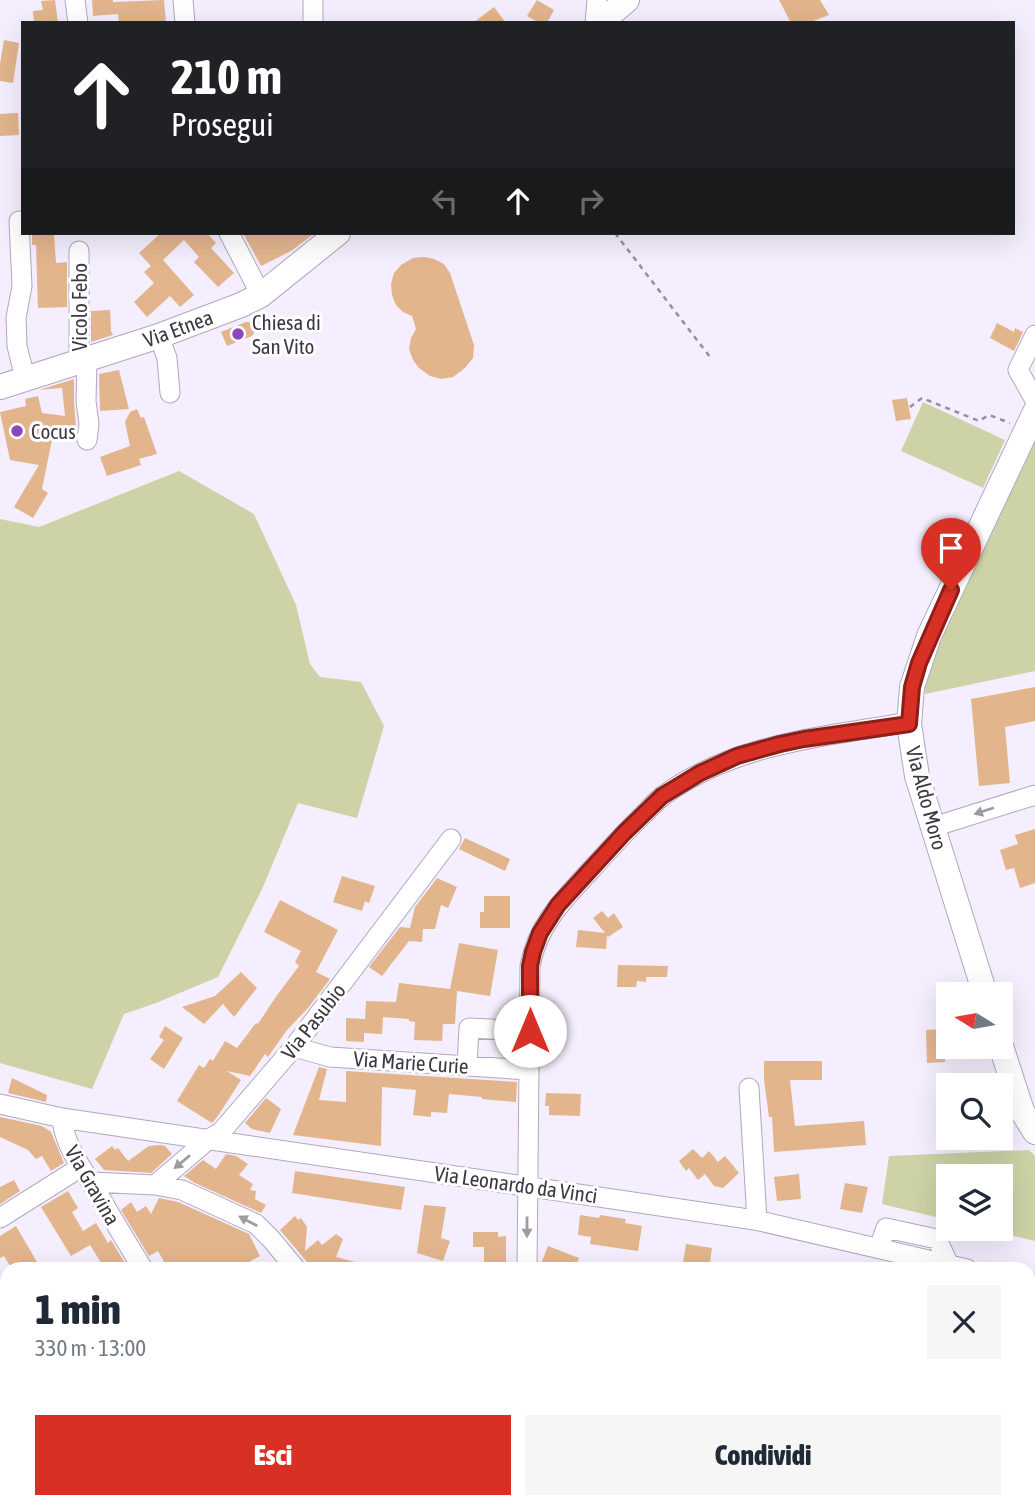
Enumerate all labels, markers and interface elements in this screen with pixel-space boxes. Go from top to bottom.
text: 210 m [171,48,282,104]
icon: ahead [56,49,147,140]
text: Prosegui [171,106,274,143]
icon: left [426,182,464,220]
icon: ahead [499,182,537,220]
icon: right [572,182,610,220]
street label: Vicolo Febo [67,263,91,351]
street label: Via Etnea [140,304,216,352]
place label: Chiesa di San Vito [252,310,321,358]
marker: Chiesa di San Vito [230,326,246,342]
place label: Cocus [31,419,76,443]
marker: Cocus [9,423,25,439]
pin [921,518,981,590]
icon: arrive [932,529,970,567]
street label: Via Aldo Moro [902,744,952,852]
one-way arrow [973,806,994,816]
street label: Via Pasubio [276,978,350,1064]
north arrow [936,982,1013,1059]
map controls [936,982,1013,1241]
position arrow [493,994,567,1068]
street label: Via Marie Curie [353,1046,469,1078]
button: search [936,1073,1013,1150]
street label: Via Gravina [61,1141,125,1229]
one-way arrow [174,1154,191,1169]
street label: Via Leonardo da Vinci [433,1161,599,1207]
button: layers [936,1164,1013,1241]
one-way arrow [237,1216,257,1228]
one-way arrow [521,1216,533,1238]
text: 1 min [35,1285,121,1333]
button: close [927,1285,1001,1359]
text: 330 m · 13:00 [35,1335,146,1361]
button: Esci [35,1415,511,1495]
button: Condividi [525,1415,1001,1495]

